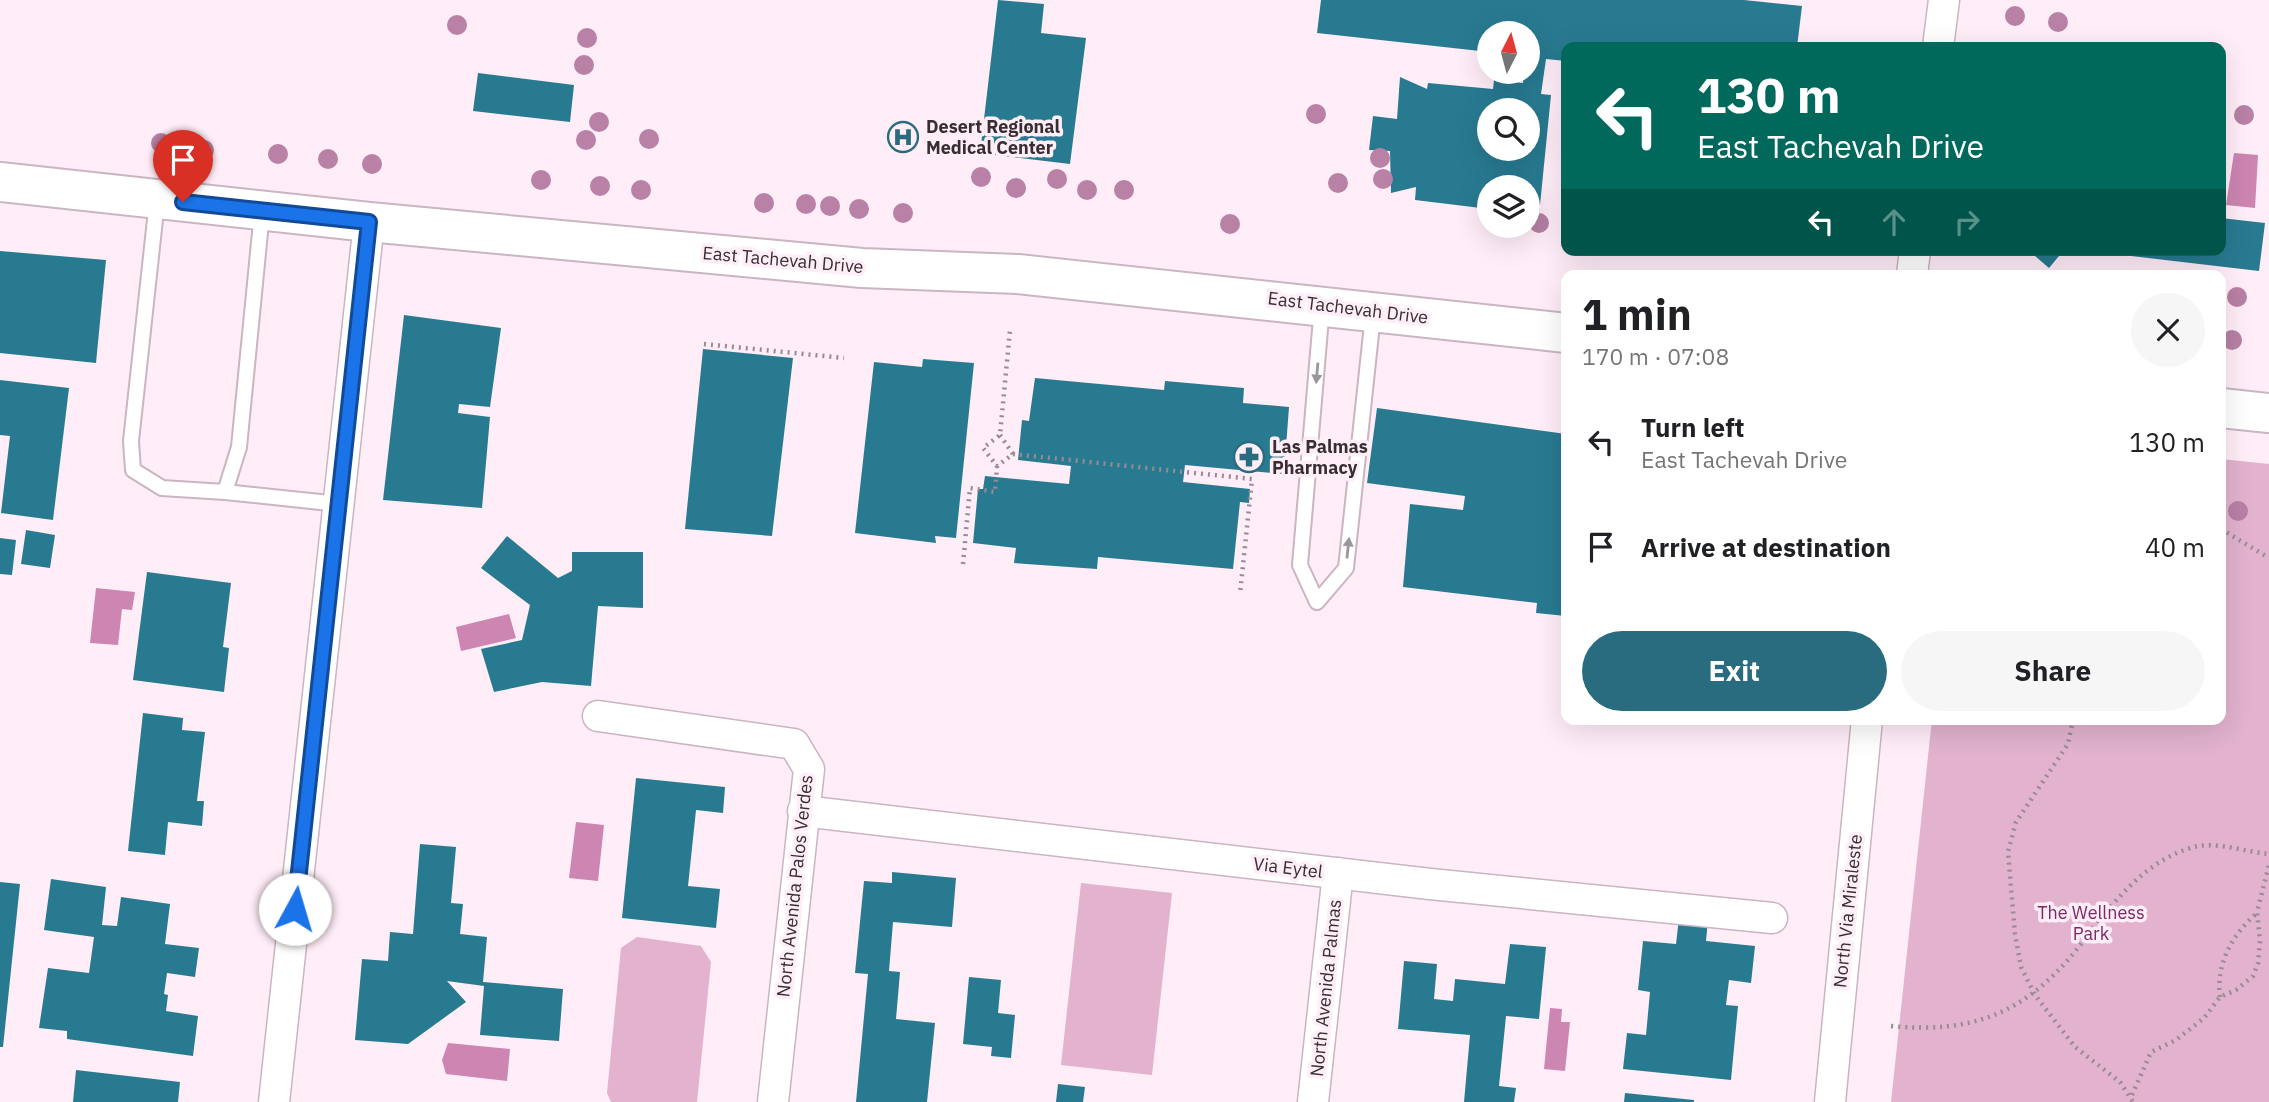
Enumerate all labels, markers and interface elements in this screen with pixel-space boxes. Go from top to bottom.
north arrow [1477,21,1540,84]
map controls [1477,21,1540,238]
text: 130 m [1697,63,1841,126]
icon: left [1582,70,1673,161]
button: search [1477,98,1540,161]
place label: Desert Regional Medical Center [926,115,1061,159]
hospital icon: Desert Regional Medical Center [886,120,920,154]
text: East Tachevah Drive [1697,125,1984,167]
pin [153,130,213,202]
icon: arrive [164,141,202,179]
button: layers [1477,175,1540,238]
icon: left [1802,203,1840,241]
icon: ahead [1875,203,1913,241]
icon: right [1948,203,1986,241]
street label: East Tachevah Drive [702,241,865,278]
street label: East Tachevah Drive [1266,286,1430,329]
text: 1 min [1582,287,1692,342]
button: close [2131,293,2205,367]
text: 170 m · 07:08 [1582,341,1729,371]
one-way arrow [1311,362,1322,384]
text: Turn left [1641,410,1744,444]
icon: left [1582,423,1620,461]
text: 130 m [2129,425,2205,459]
place label: Las Palmas Pharmacy [1272,435,1368,479]
pharmacy icon: Las Palmas Pharmacy [1232,440,1266,474]
text: East Tachevah Drive [1641,444,1847,474]
icon: arrive [1582,528,1620,566]
text: Arrive at destination [1641,530,1891,564]
text: 40 m [2145,530,2205,564]
one-way arrow [1343,537,1354,559]
button: Exit [1582,631,1887,711]
button: Share [1901,631,2205,711]
street label: North Avenida Palos Verdes [771,774,818,998]
street label: North Via Miraleste [1828,833,1867,989]
street label: Via Eytel [1252,852,1324,883]
position arrow [258,872,332,946]
street label: North Avenida Palmas [1305,898,1346,1078]
park label: The Wellness Park [2037,901,2145,945]

